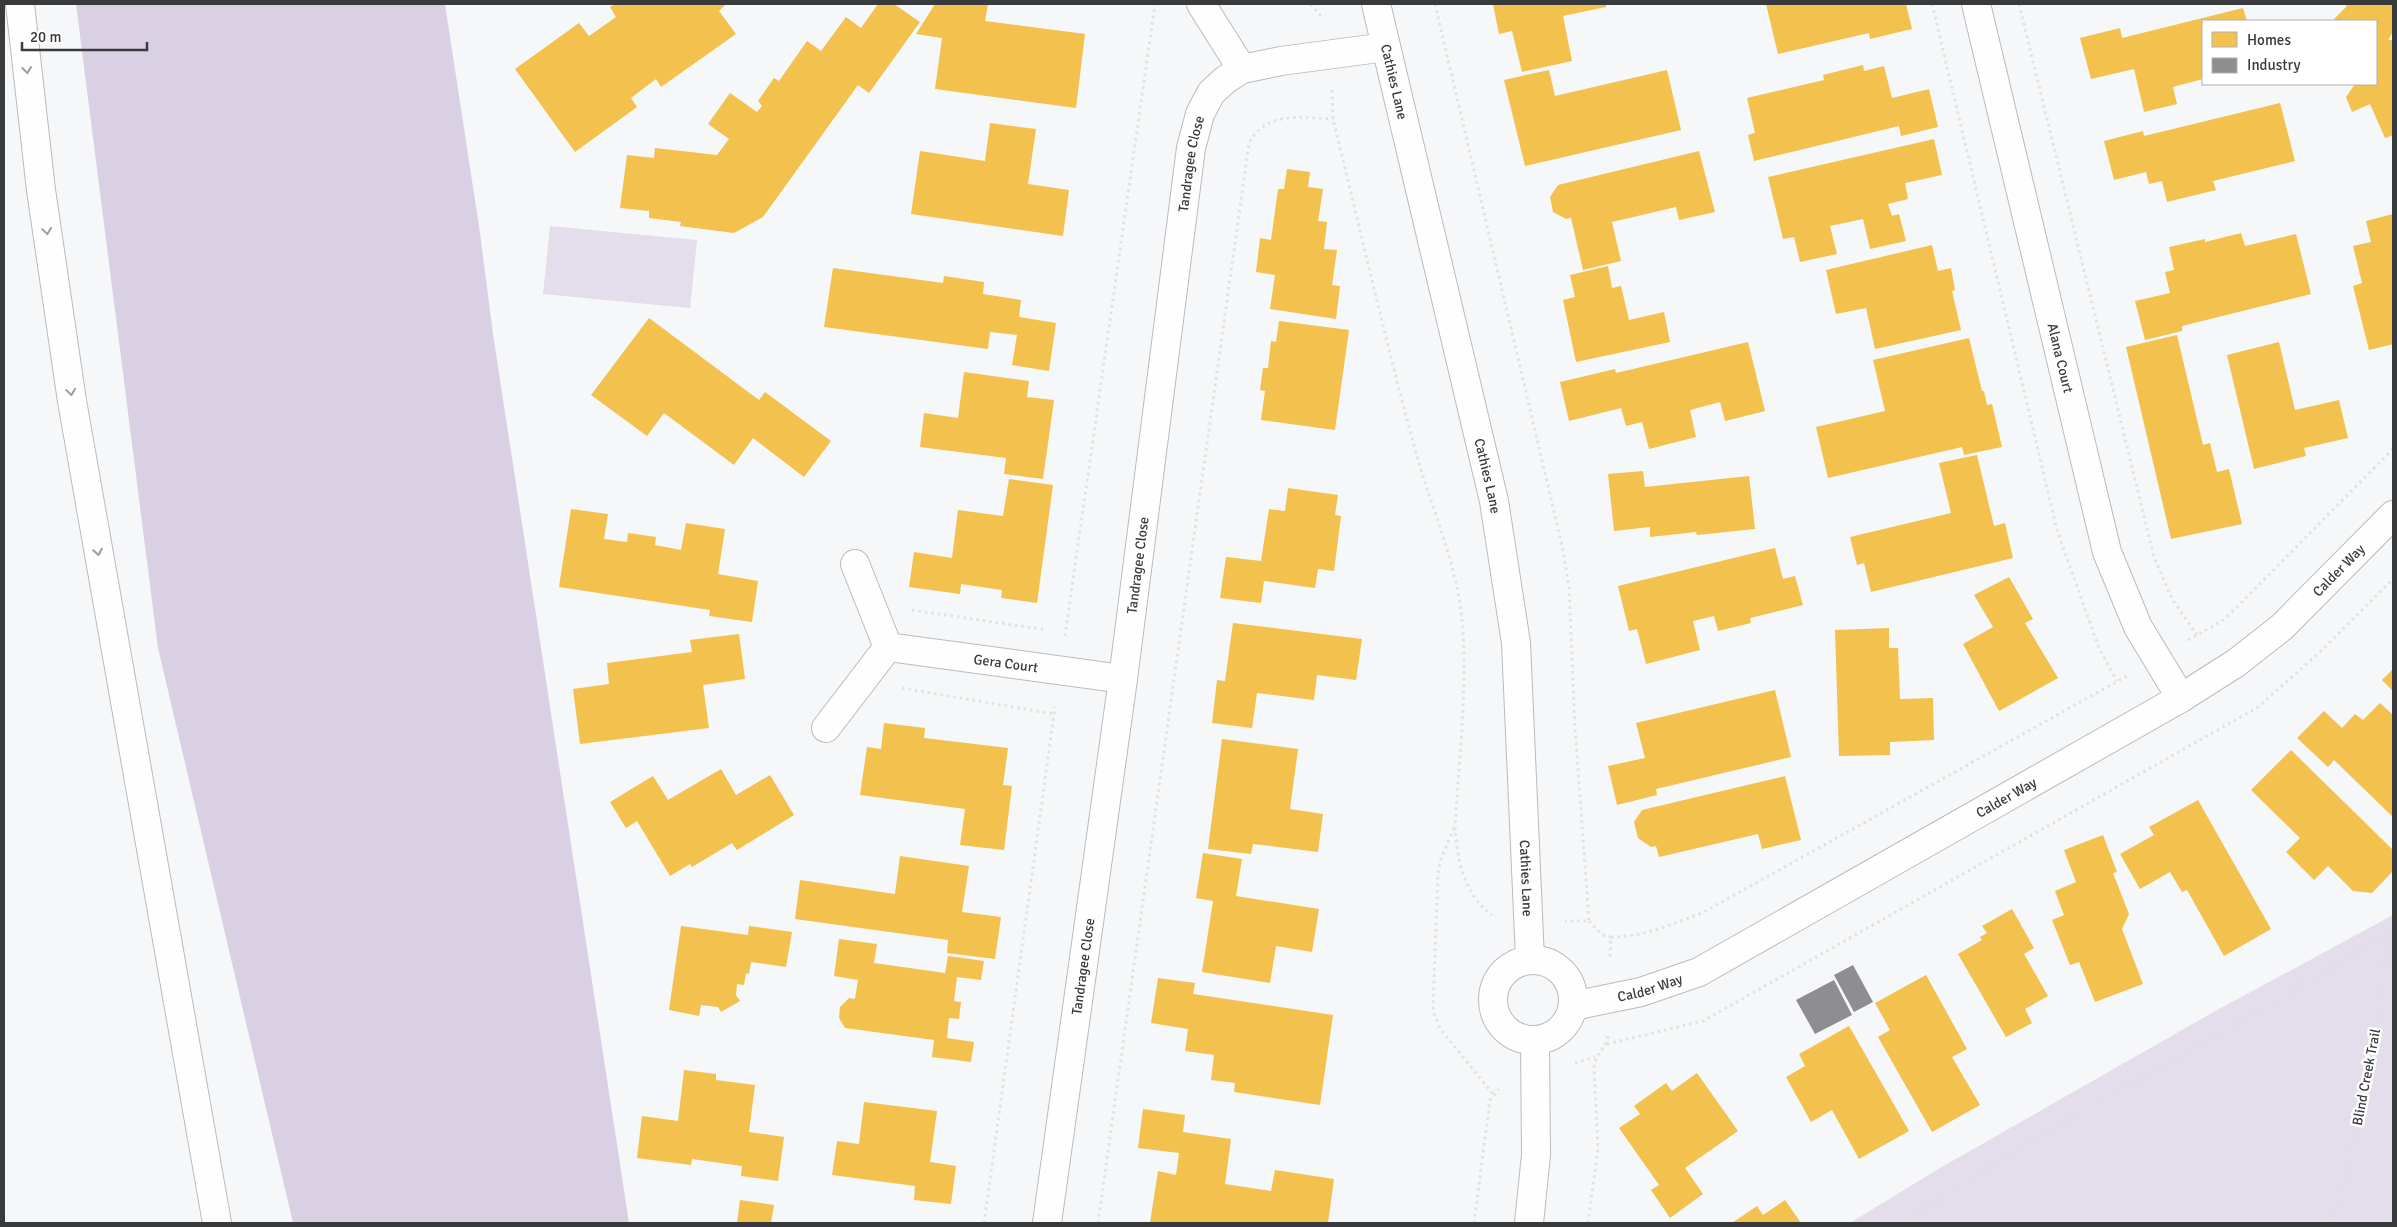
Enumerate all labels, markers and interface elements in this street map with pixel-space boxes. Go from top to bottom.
scale bar [22,20,148,52]
legend [2202,20,2377,85]
text: 20 m [30,28,61,46]
text: Homes [2247,31,2291,49]
street label: Cathies Lane [1377,43,1411,121]
text: Industry [2247,56,2300,74]
one-way arrow [21,66,32,74]
street label: Tandragee Close [1175,114,1208,213]
one-way arrow [41,227,52,235]
street label: Alana Court [2044,322,2077,395]
one-way arrow [65,388,76,396]
street label: Cathies Lane [1470,437,1504,515]
street label: Tandragee Close [1123,516,1153,615]
street label: Calder Way [2309,540,2369,600]
one-way arrow [93,547,103,556]
street label: Gera Court [973,651,1039,676]
street label: Calder Way [1973,774,2040,822]
street label: Cathies Lane [1516,840,1536,917]
street label: Tandragee Close [1068,917,1098,1016]
street label: Calder Way [1616,970,1685,1006]
street label: Blind Creek Trail [2349,1027,2384,1127]

